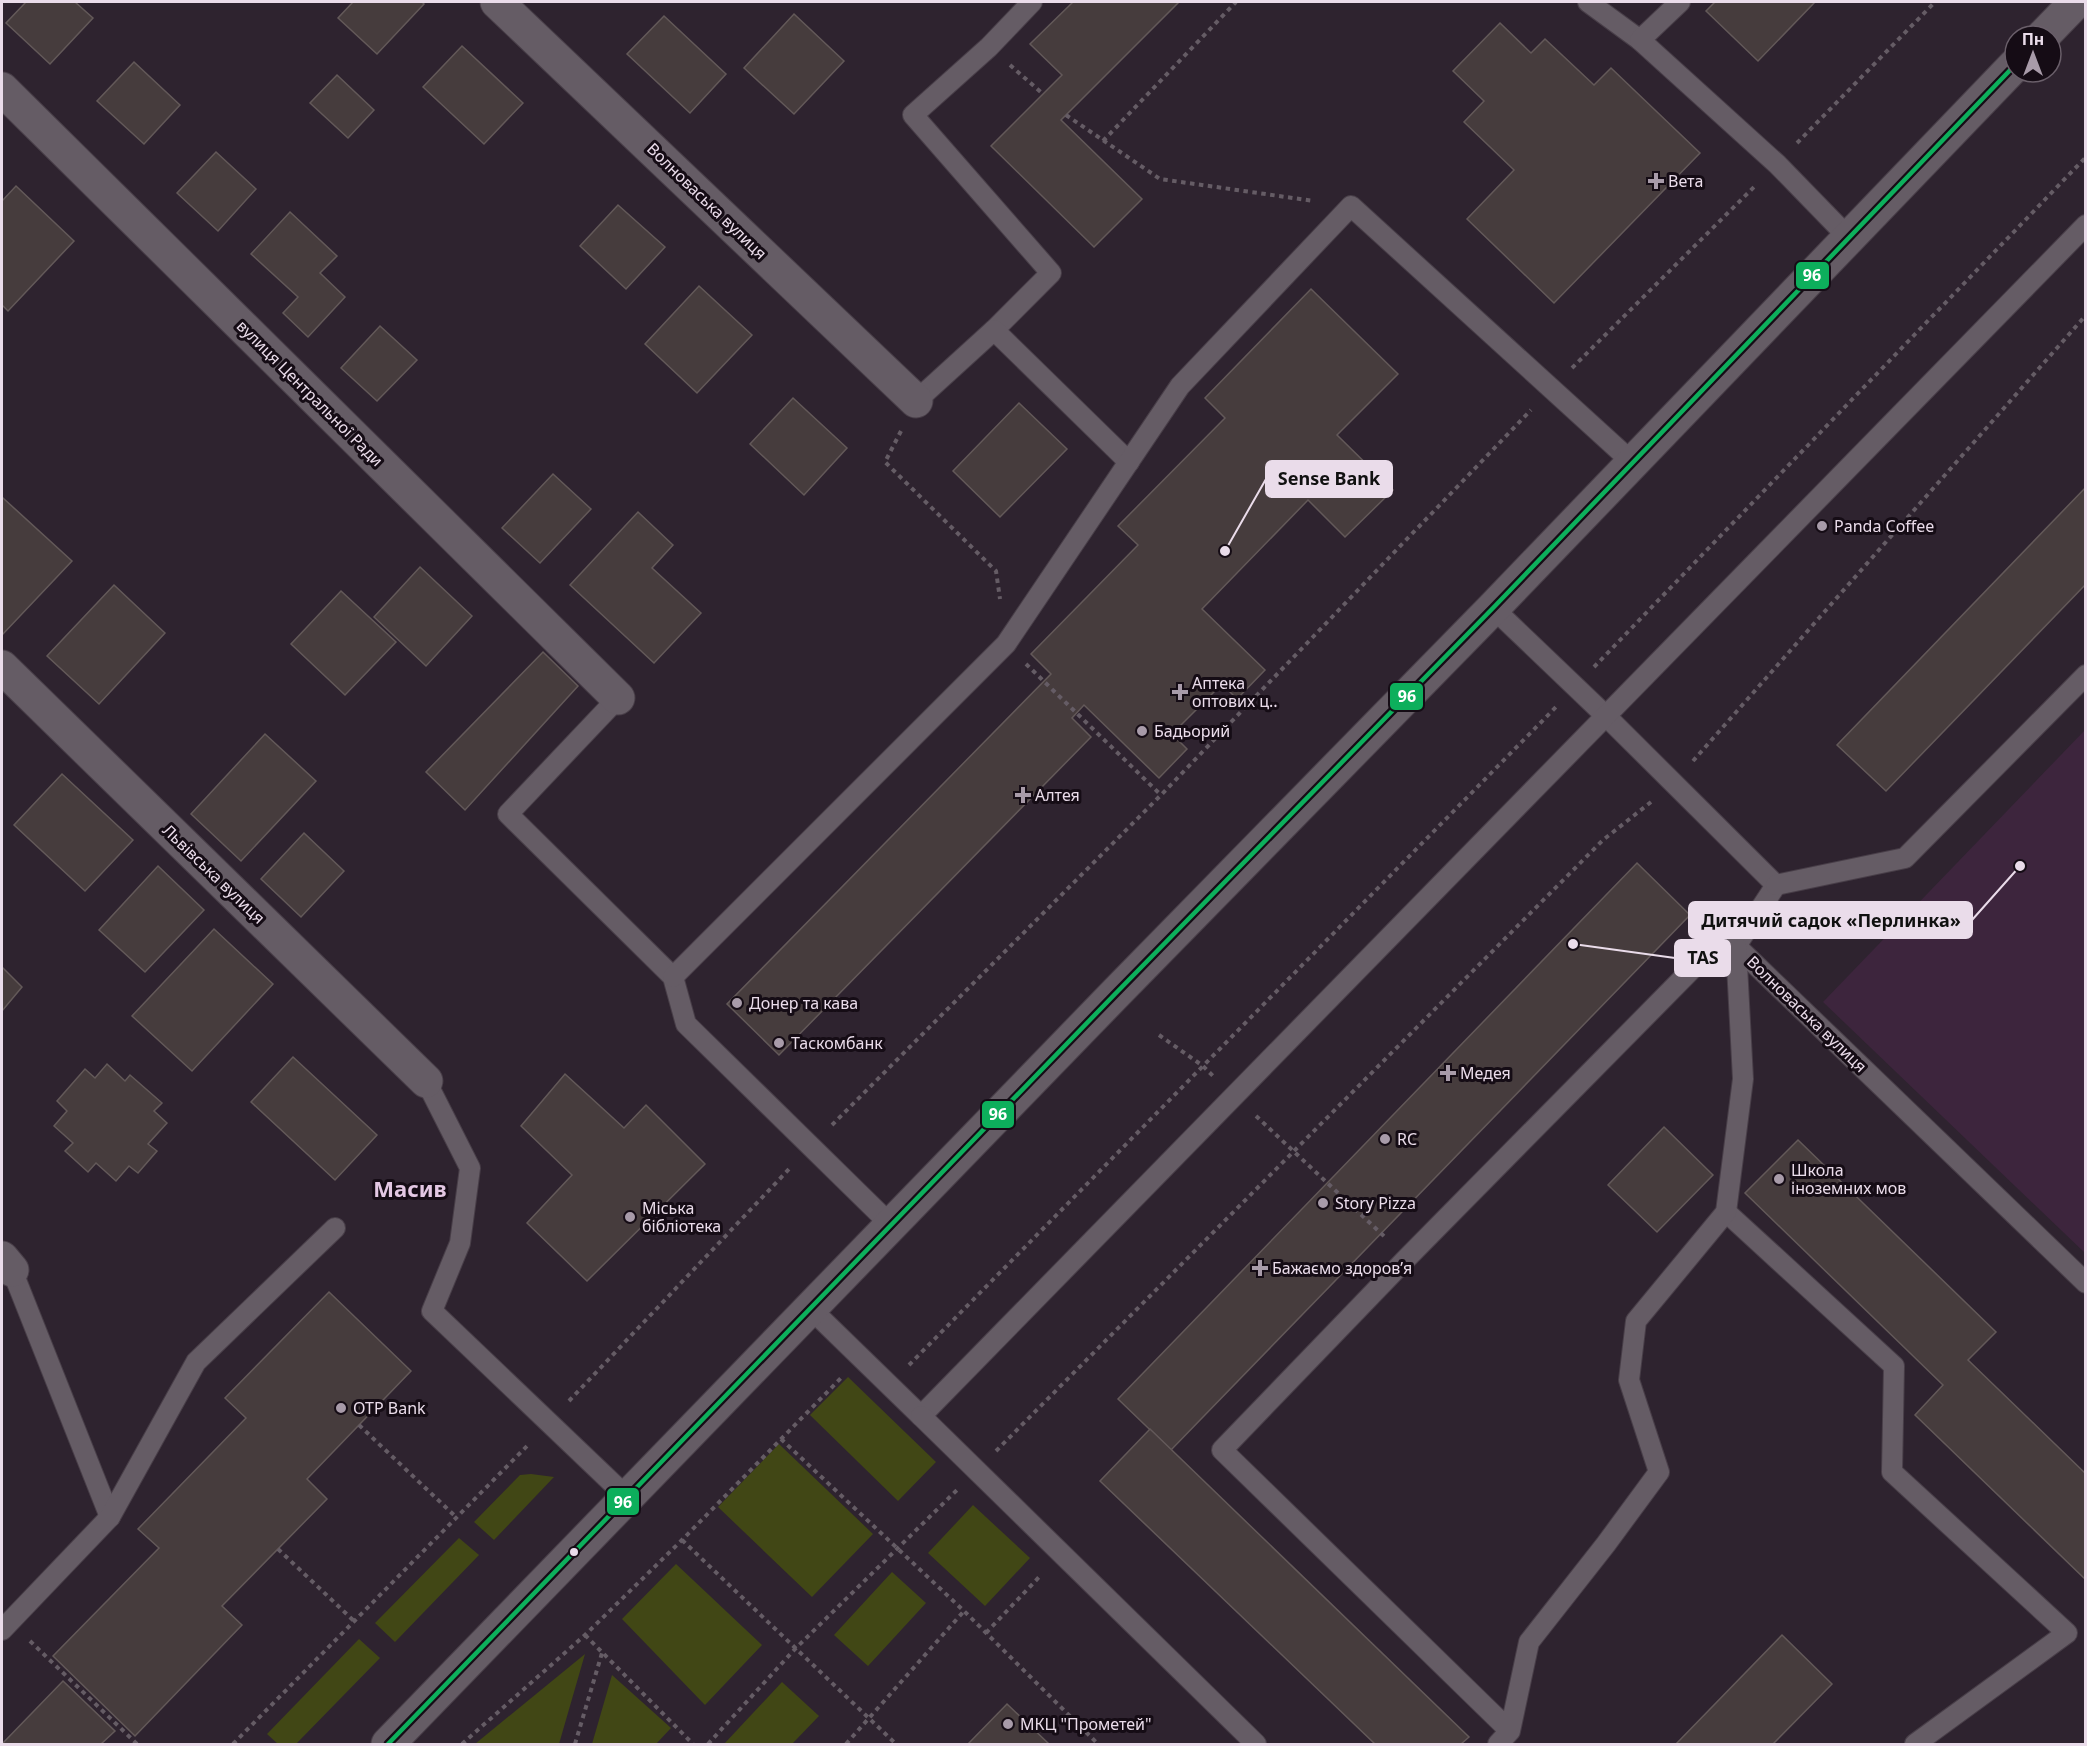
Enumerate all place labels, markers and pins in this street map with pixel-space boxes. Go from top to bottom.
place label: Вета [1668,170,1703,192]
marker: Вета [1649,174,1663,188]
callout: Sense Bank [1266,461,1392,497]
place label: Panda Coffee [1834,515,1934,537]
marker: Panda Coffee [1815,519,1829,533]
place label: Аптека оптових ц‥ [1192,672,1278,712]
marker: Аптека оптових ц‥ [1173,685,1187,699]
place label: Бадьорий [1154,720,1230,742]
marker: Бадьорий [1135,724,1149,738]
place label: Алтея [1035,784,1080,806]
marker: Алтея [1016,788,1030,802]
callout: Дитячий садок «Перлинка» [1689,902,1972,938]
callout: TAS [1675,940,1730,976]
place label: Донер та кава [749,992,858,1014]
marker: Донер та кава [730,996,744,1010]
place label: Таскомбанк [791,1032,883,1054]
marker: Таскомбанк [772,1036,786,1050]
place label: Медея [1460,1062,1511,1084]
marker: Медея [1441,1066,1455,1080]
place label: RC [1397,1128,1417,1150]
marker: RC [1378,1132,1392,1146]
place label: Школа іноземних мов [1791,1159,1906,1199]
marker: Школа іноземних мов [1772,1172,1786,1186]
place label: Story Pizza [1335,1192,1416,1214]
marker: Story Pizza [1316,1196,1330,1210]
place label: Міська бібліотека [642,1197,721,1237]
marker: Міська бібліотека [623,1210,637,1224]
place label: Бажаємо здоровʼя [1272,1257,1412,1279]
marker: Бажаємо здоровʼя [1253,1261,1267,1275]
place label: OTP Bank [353,1397,426,1419]
marker: OTP Bank [334,1401,348,1415]
unlabelled marker [568,1546,580,1558]
place label: МКЦ "Прометей" [1020,1713,1152,1735]
marker: МКЦ "Прометей" [1001,1717,1015,1731]

